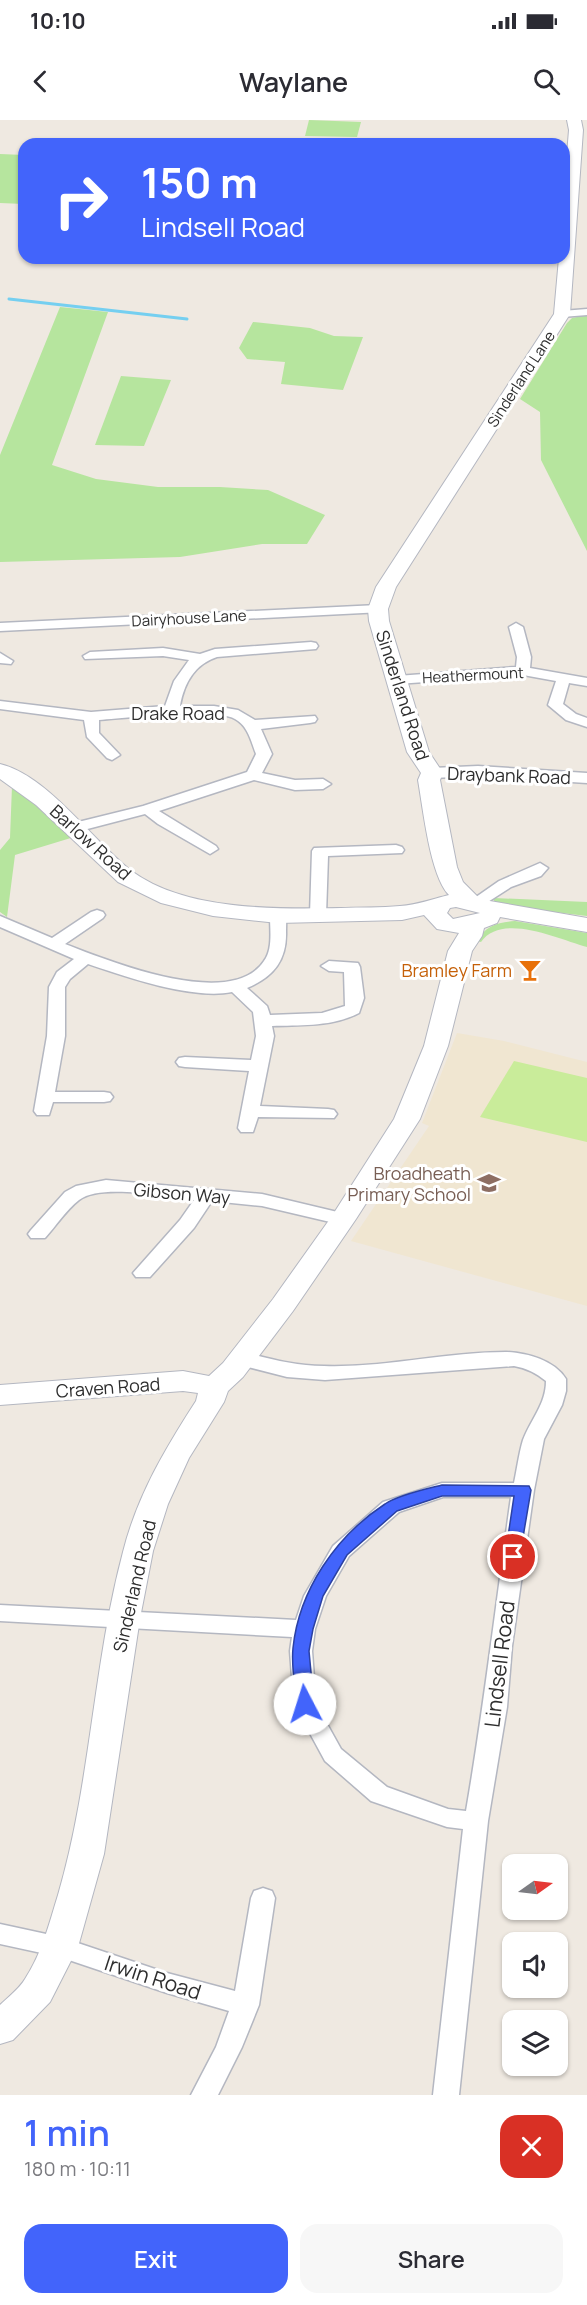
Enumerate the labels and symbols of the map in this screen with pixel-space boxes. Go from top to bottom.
street label: Sinderland Lane [482,327,560,431]
street label: Dairyhouse Lane [131,604,247,631]
street label: Sinderland Road [371,627,435,763]
street label: Heathermount [422,662,524,688]
street label: Drake Road [131,701,225,725]
street label: Draybank Road [447,761,571,789]
street label: Barlow Road [45,799,137,885]
bar icon: Bramley Farm [517,957,543,983]
place label: Bramley Farm [401,958,512,982]
place label: Broadheath Primary School [347,1161,471,1206]
school or university icon: Broadheath Primary School [476,1170,502,1196]
street label: Gibson Way [133,1177,232,1209]
street label: Craven Road [55,1371,161,1403]
street label: Sinderland Road [107,1517,161,1655]
pin [487,1531,538,1582]
street label: Lindsell Road [477,1599,521,1729]
position arrow [273,1672,337,1736]
north arrow [502,1854,568,1920]
street label: Irwin Road [101,1948,205,2006]

